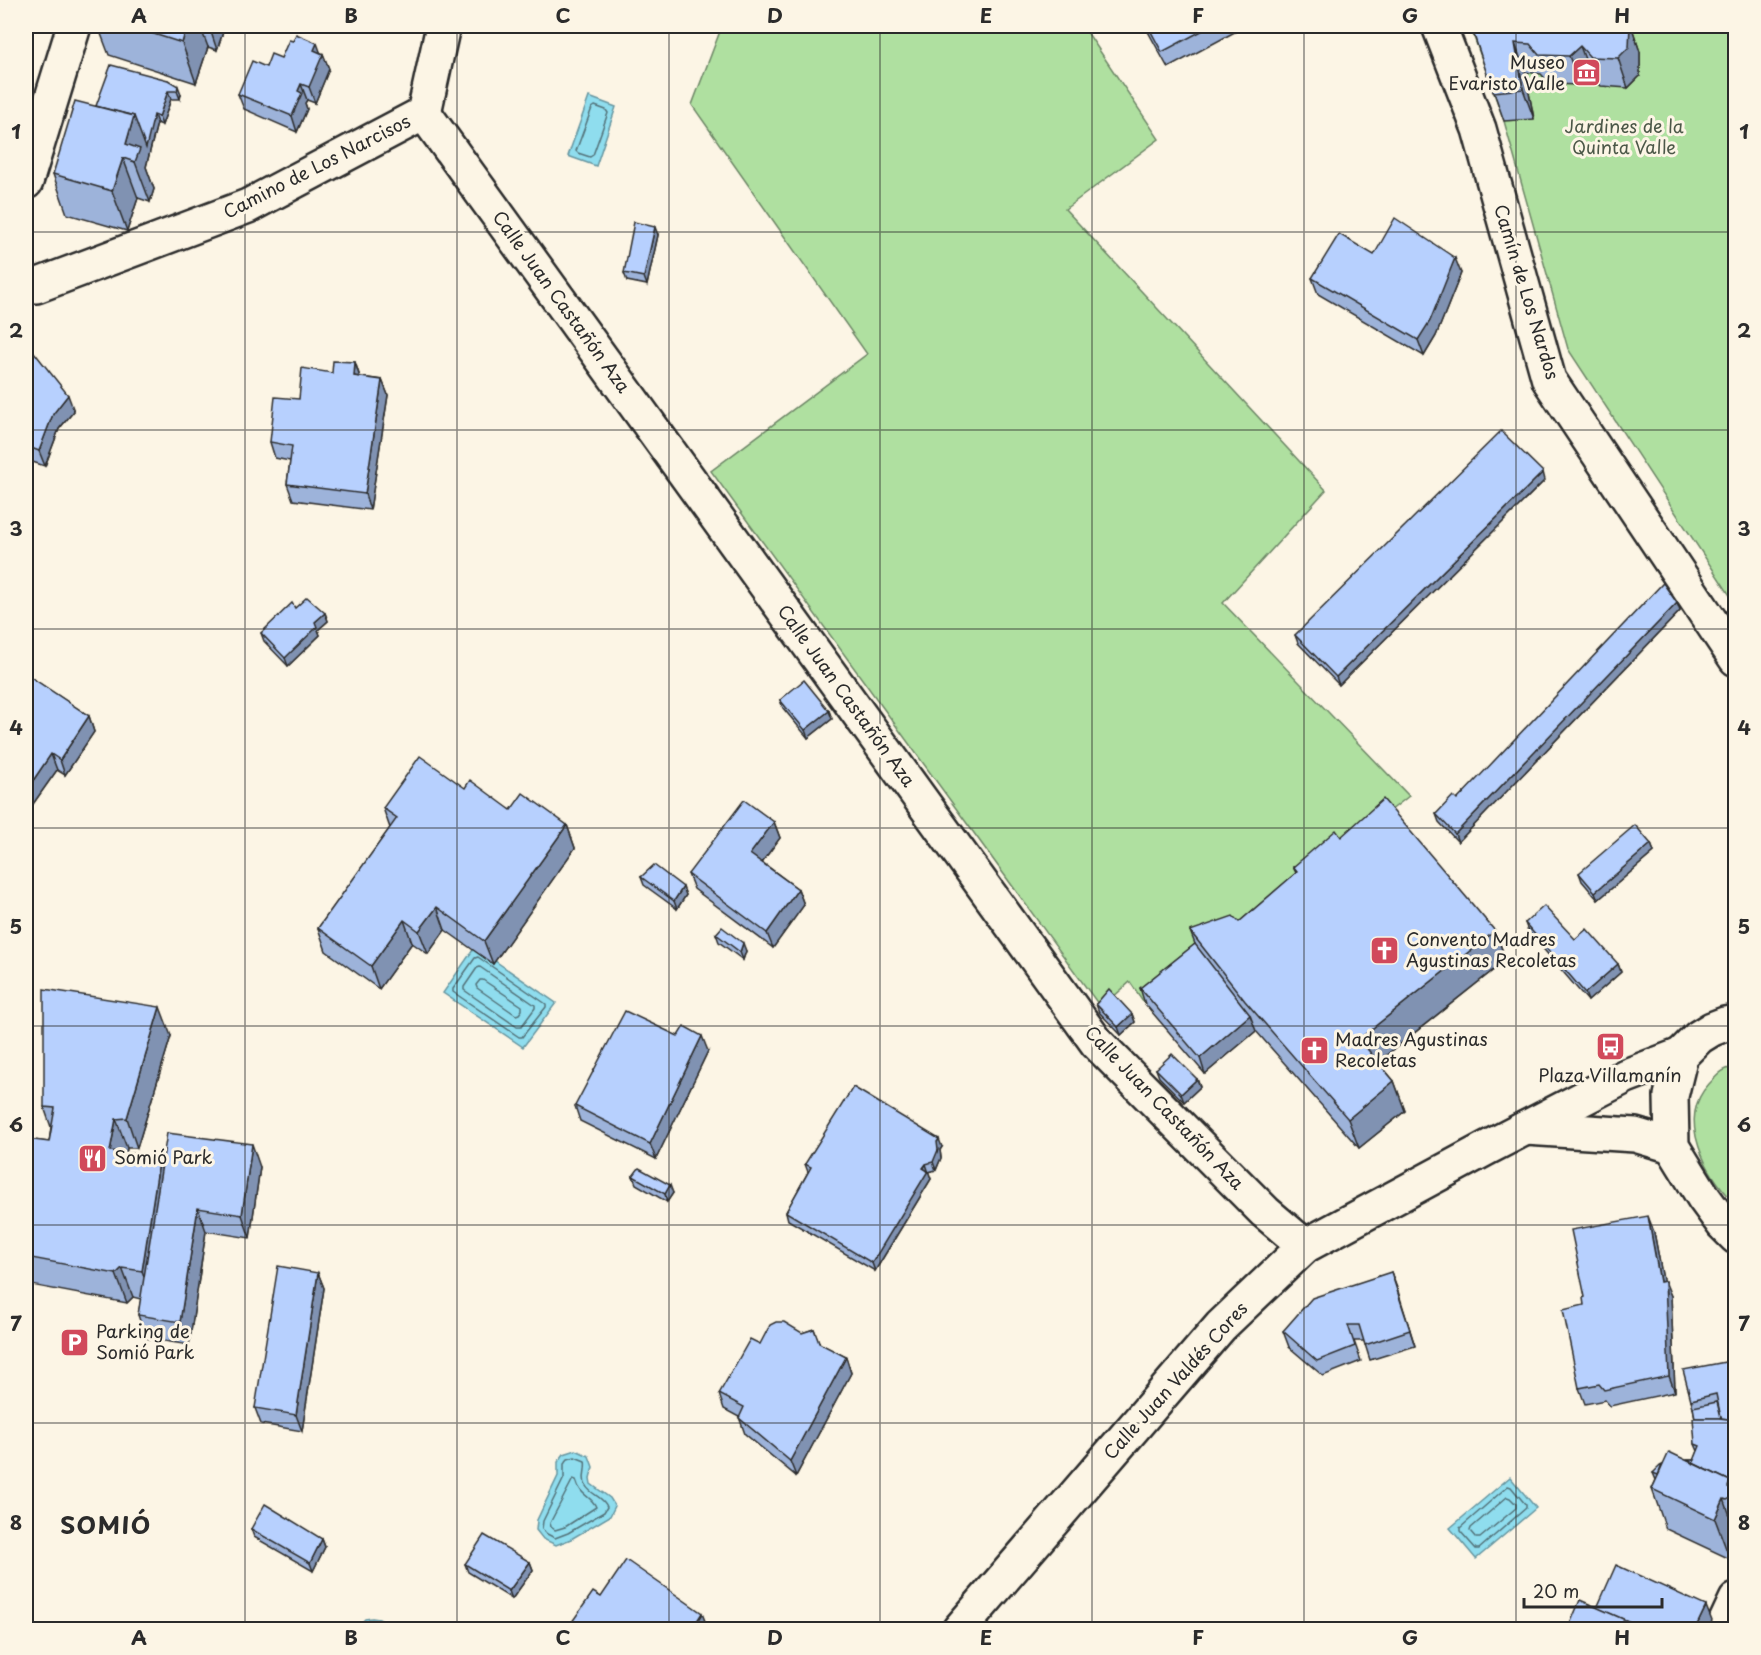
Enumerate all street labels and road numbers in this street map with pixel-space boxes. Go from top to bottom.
street label: Camino de Los Narcisos [218,107,415,225]
street label: Camín de Los Nardos [1488,201,1567,382]
street label: Calle Juan Castañón Aza [487,204,638,398]
street label: Calle Juan Castañón Aza [772,598,923,792]
street label: Calle Juan Castañón Aza [1079,1019,1252,1196]
street label: Calle Juan Valdés Cores [1096,1295,1253,1465]

